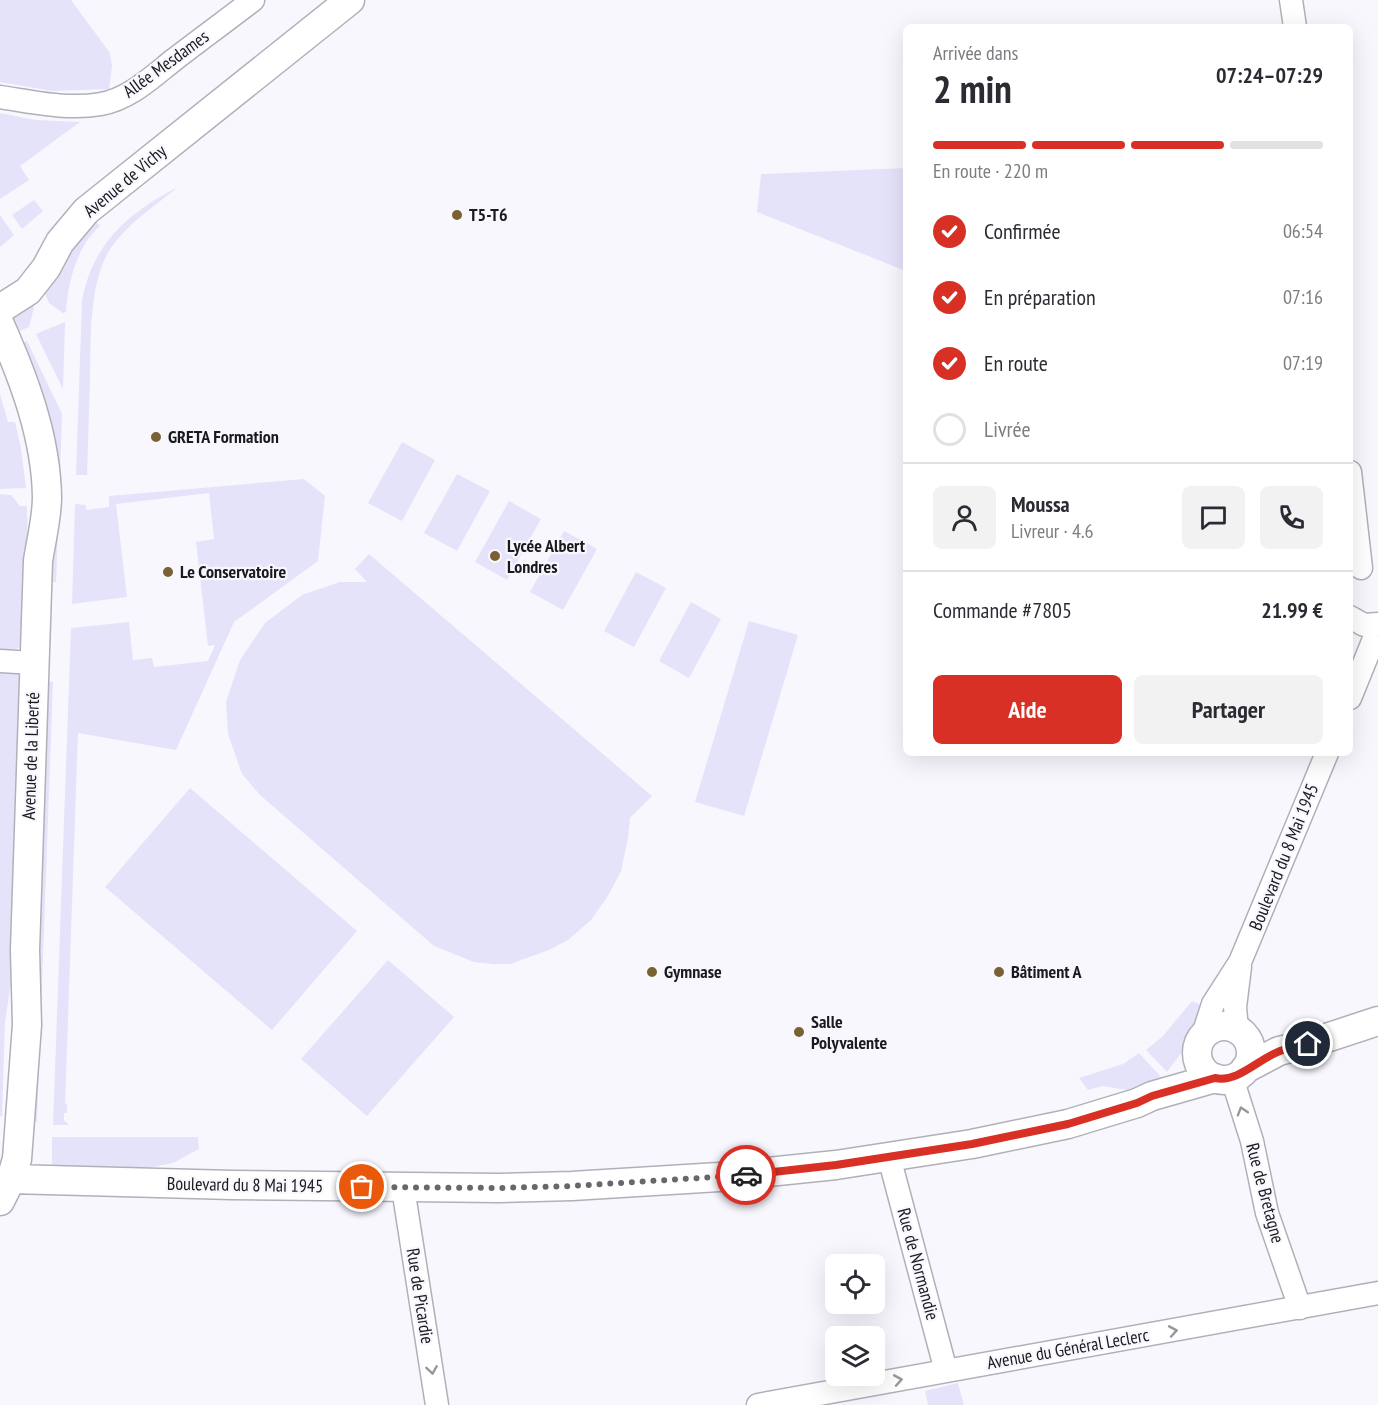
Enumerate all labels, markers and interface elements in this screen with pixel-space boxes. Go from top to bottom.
street label: Allée Mesdames [118,25,213,102]
text: Arrivée dans [933,40,1018,66]
text: 07:24–07:29 [1216,61,1323,89]
text: 2 min [933,63,1012,114]
street label: Avenue de Vichy [78,139,171,222]
text: En route · 220 m [933,158,1048,184]
place label: T5-T6 [469,203,507,226]
marker: T5-T6 [450,208,464,222]
icon: check [933,215,966,248]
text: Confirmée [984,217,1061,245]
text: 06:54 [1283,218,1323,244]
icon: check [933,281,966,314]
text: En préparation [984,283,1096,311]
text: 07:16 [1283,284,1323,310]
icon: check [933,347,966,380]
text: En route [984,349,1048,377]
text: 07:19 [1283,350,1323,376]
text: Livrée [984,415,1030,443]
place label: GRETA Formation [168,425,279,448]
marker: GRETA Formation [149,430,163,444]
button: person [933,486,996,549]
button: chat [1182,486,1245,549]
button: phone [1260,486,1323,549]
text: Moussa [1011,490,1070,518]
text: Livreur · 4.6 [1011,518,1094,544]
place label: Lycée Albert Londres [507,534,586,578]
marker: Lycée Albert Londres [488,549,502,563]
place label: Le Conservatoire [180,560,287,583]
marker: Le Conservatoire [161,565,175,579]
text: Commande #7805 [933,596,1072,624]
text: 21.99 € [1261,596,1323,624]
button: Aide [933,675,1122,744]
button: Partager [1134,675,1323,744]
street label: Avenue de la Liberté [17,692,44,820]
street label: Boulevard du 8 Mai 1945 [1244,780,1323,934]
place label: Gymnase [664,960,722,983]
place label: Bâtiment A [1011,960,1083,983]
marker: Gymnase [645,965,659,979]
marker: Bâtiment A [992,965,1006,979]
place label: Salle Polyvalente [811,1010,887,1054]
pin [1282,1018,1333,1069]
marker: Salle Polyvalente [792,1025,806,1039]
icon: home [1291,1027,1324,1060]
one-way arrow [1237,1106,1249,1117]
street label: Rue de Bretagne [1241,1140,1290,1246]
courier [716,1145,776,1205]
icon: car [730,1159,763,1192]
pin [336,1161,387,1212]
icon: bag [345,1170,378,1203]
street label: Boulevard du 8 Mai 1945 [167,1172,323,1197]
street label: Rue de Normandie [892,1205,944,1322]
street label: Rue de Picardie [402,1246,439,1345]
map controls [825,1254,885,1386]
button: locate [825,1254,885,1314]
street label: Avenue du Général Leclerc [985,1323,1151,1374]
one-way arrow [1168,1325,1177,1337]
button: layers [825,1326,885,1386]
one-way arrow [425,1366,437,1375]
one-way arrow [893,1374,903,1387]

